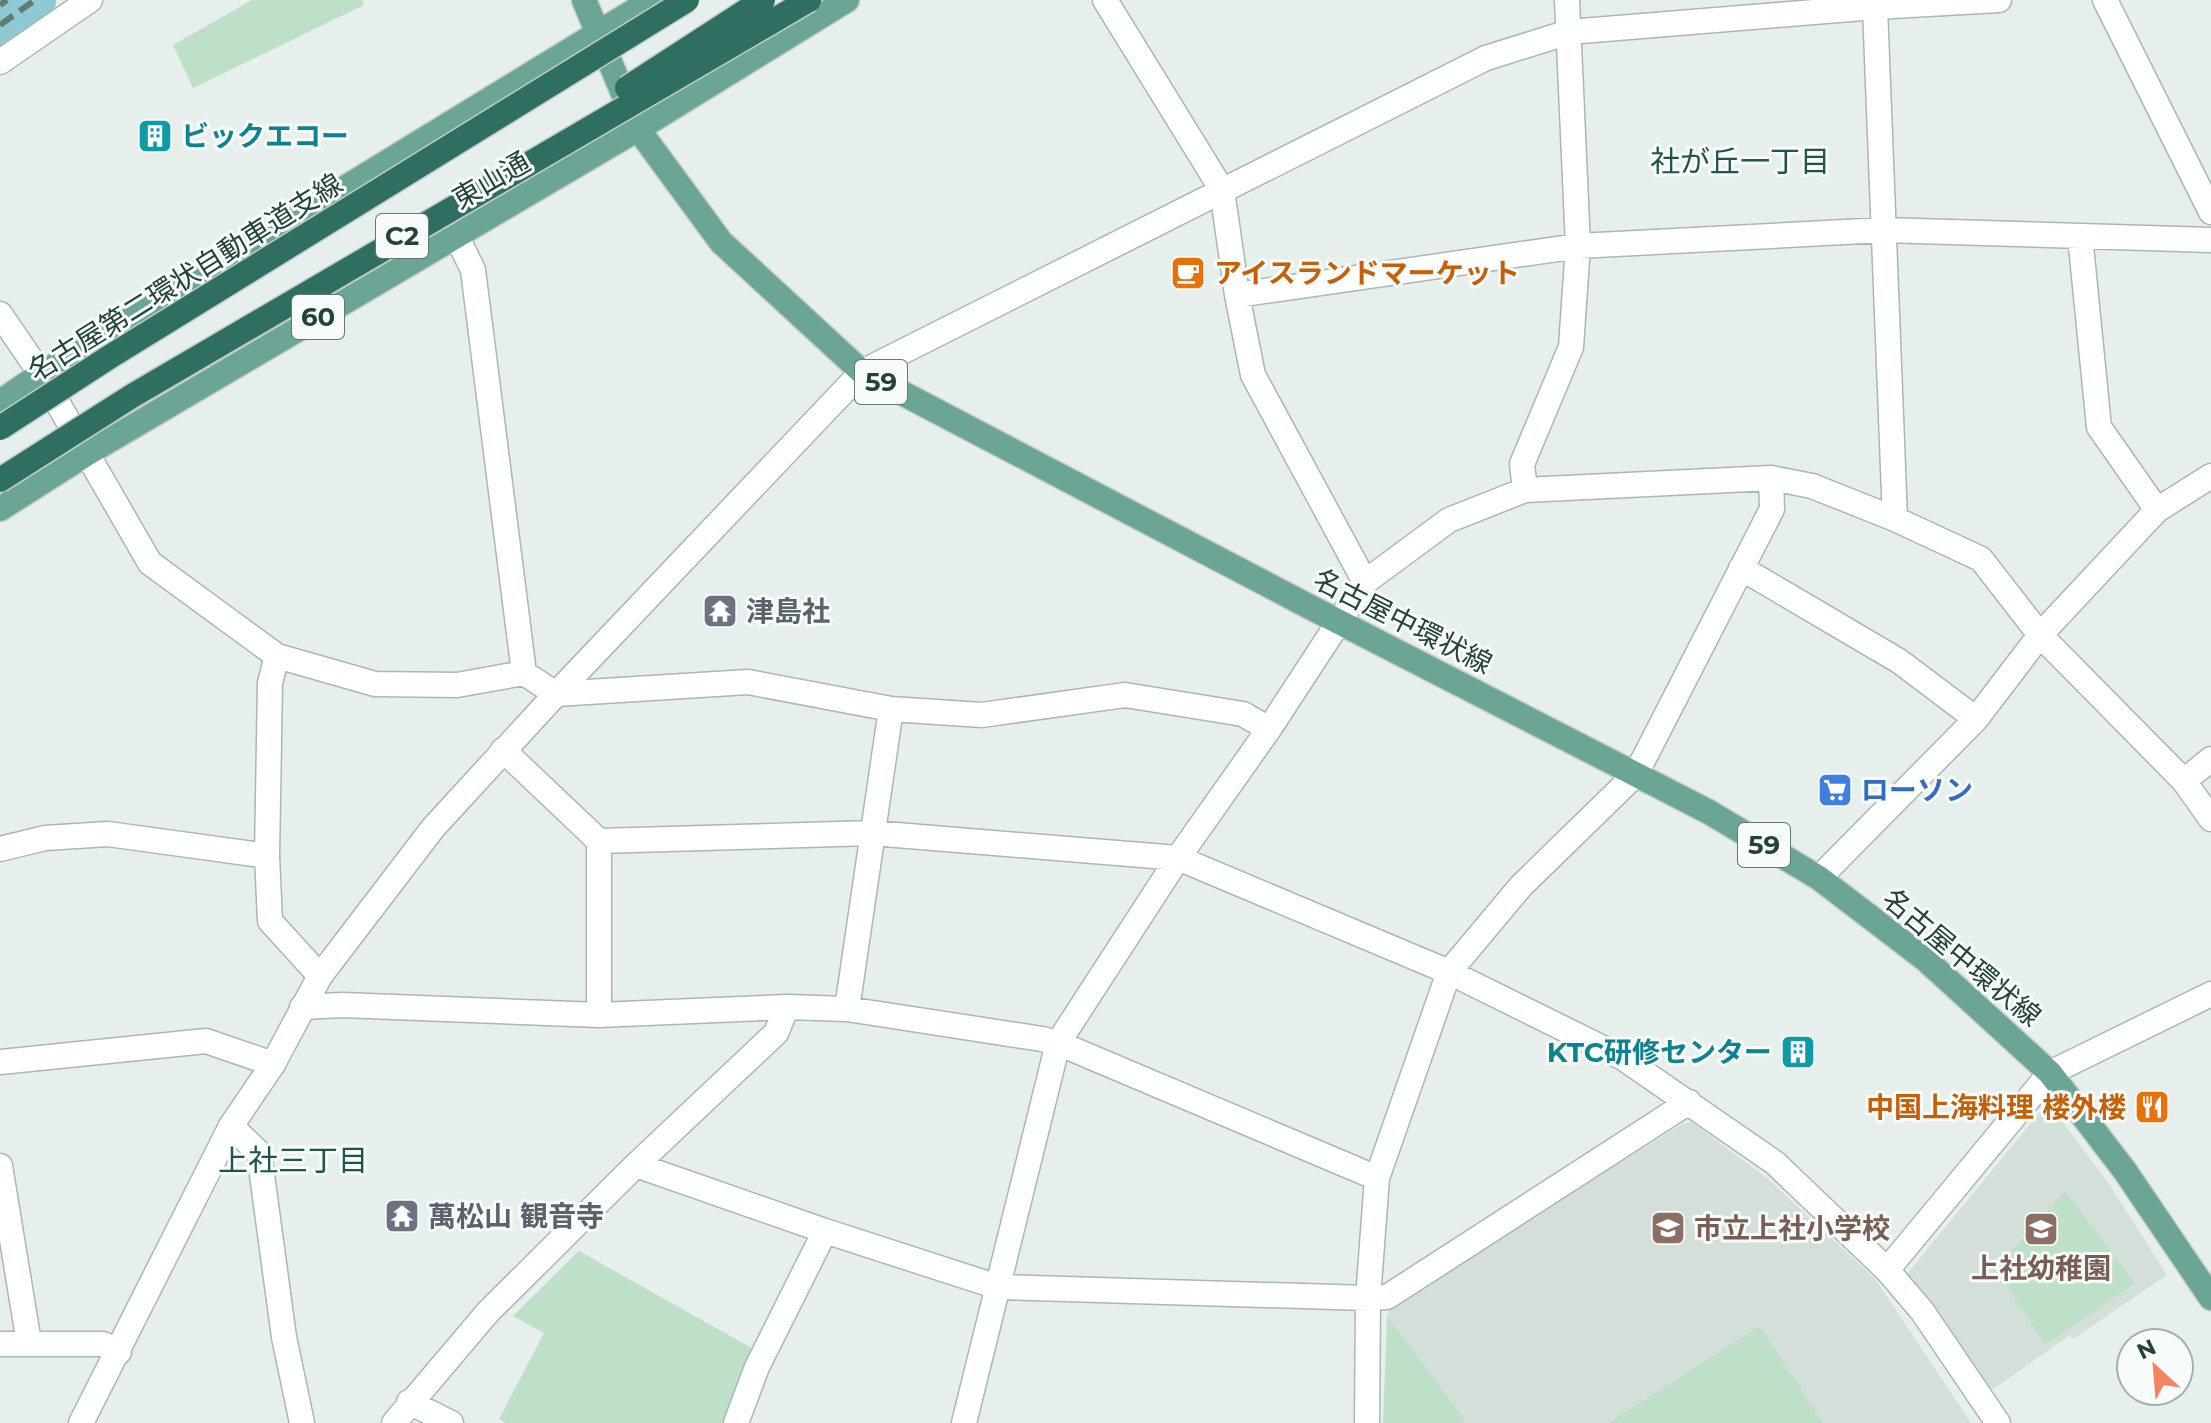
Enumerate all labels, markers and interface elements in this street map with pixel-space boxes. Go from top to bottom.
building icon: ビックエコー [136,117,174,155]
place label: ビックエコー [181,119,349,153]
district label: 社が丘一丁目 [1650,143,1830,180]
street label: 東山通 [446,144,536,216]
street label: 名古屋第二環状自動車道支線 [22,166,348,388]
road number: C2 [376,214,428,258]
cafe icon: アイスランドマーケット [1169,254,1207,292]
place label: アイスランドマーケット [1214,256,1520,290]
road number: 60 [292,295,344,339]
road number: 59 [855,360,907,404]
street label: 名古屋中環状線 [1308,561,1498,681]
temple icon: 津島社 [701,592,739,630]
place label: 津島社 [746,594,830,628]
supermarket icon: ローソン [1816,771,1854,809]
place label: ローソン [1861,773,1973,807]
road number: 59 [1738,823,1790,867]
street label: 名古屋中環状線 [1876,881,2048,1033]
building icon: KTC研修センター [1779,1033,1817,1071]
place label: KTC研修センター [1547,1035,1772,1069]
restaurant icon: 中国上海料理 楼外楼 [2133,1088,2171,1126]
place label: 中国上海料理 楼外楼 [1866,1090,2126,1124]
district label: 上社三丁目 [218,1142,368,1179]
temple icon: 萬松山 観音寺 [383,1197,421,1235]
place label: 萬松山 観音寺 [428,1199,604,1233]
school or university icon: 市立上社小学校 [1649,1209,1687,1247]
school or university icon: 上社幼稚園 [2022,1210,2060,1248]
place label: 市立上社小学校 [1694,1211,1890,1245]
place label: 上社幼稚園 [1971,1251,2111,1285]
north arrow [2115,1327,2195,1407]
text: N [2133,1333,2160,1366]

